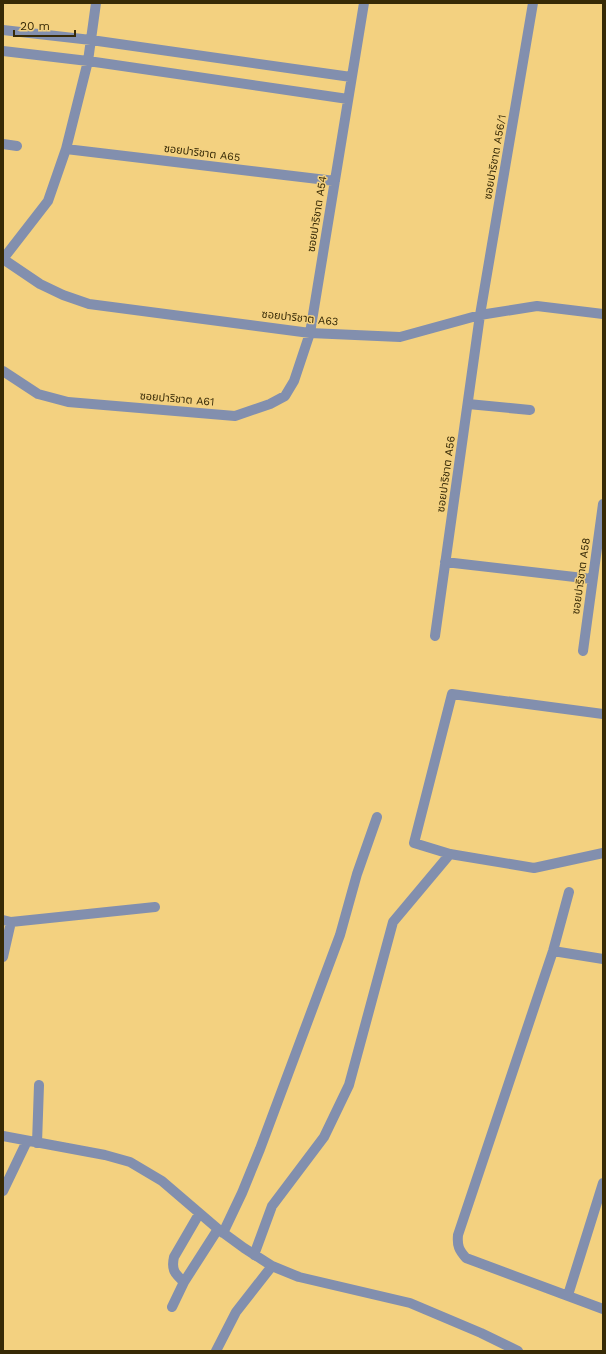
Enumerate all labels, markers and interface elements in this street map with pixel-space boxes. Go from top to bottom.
scale bar [14,12,75,38]
text: 20 m [20,19,50,33]
street label: ซอยปาริชาต A56/1 [481,113,509,201]
street label: ซอยปาริชาต A65 [163,142,241,164]
street label: ซอยปาริชาต A54 [305,175,329,253]
street label: ซอยปาริชาต A63 [261,308,339,328]
street label: ซอยปาริชาต A61 [139,389,215,409]
street label: ซอยปาริชาต A56 [434,435,458,513]
street label: ซอยปาริชาต A58 [569,537,593,615]

